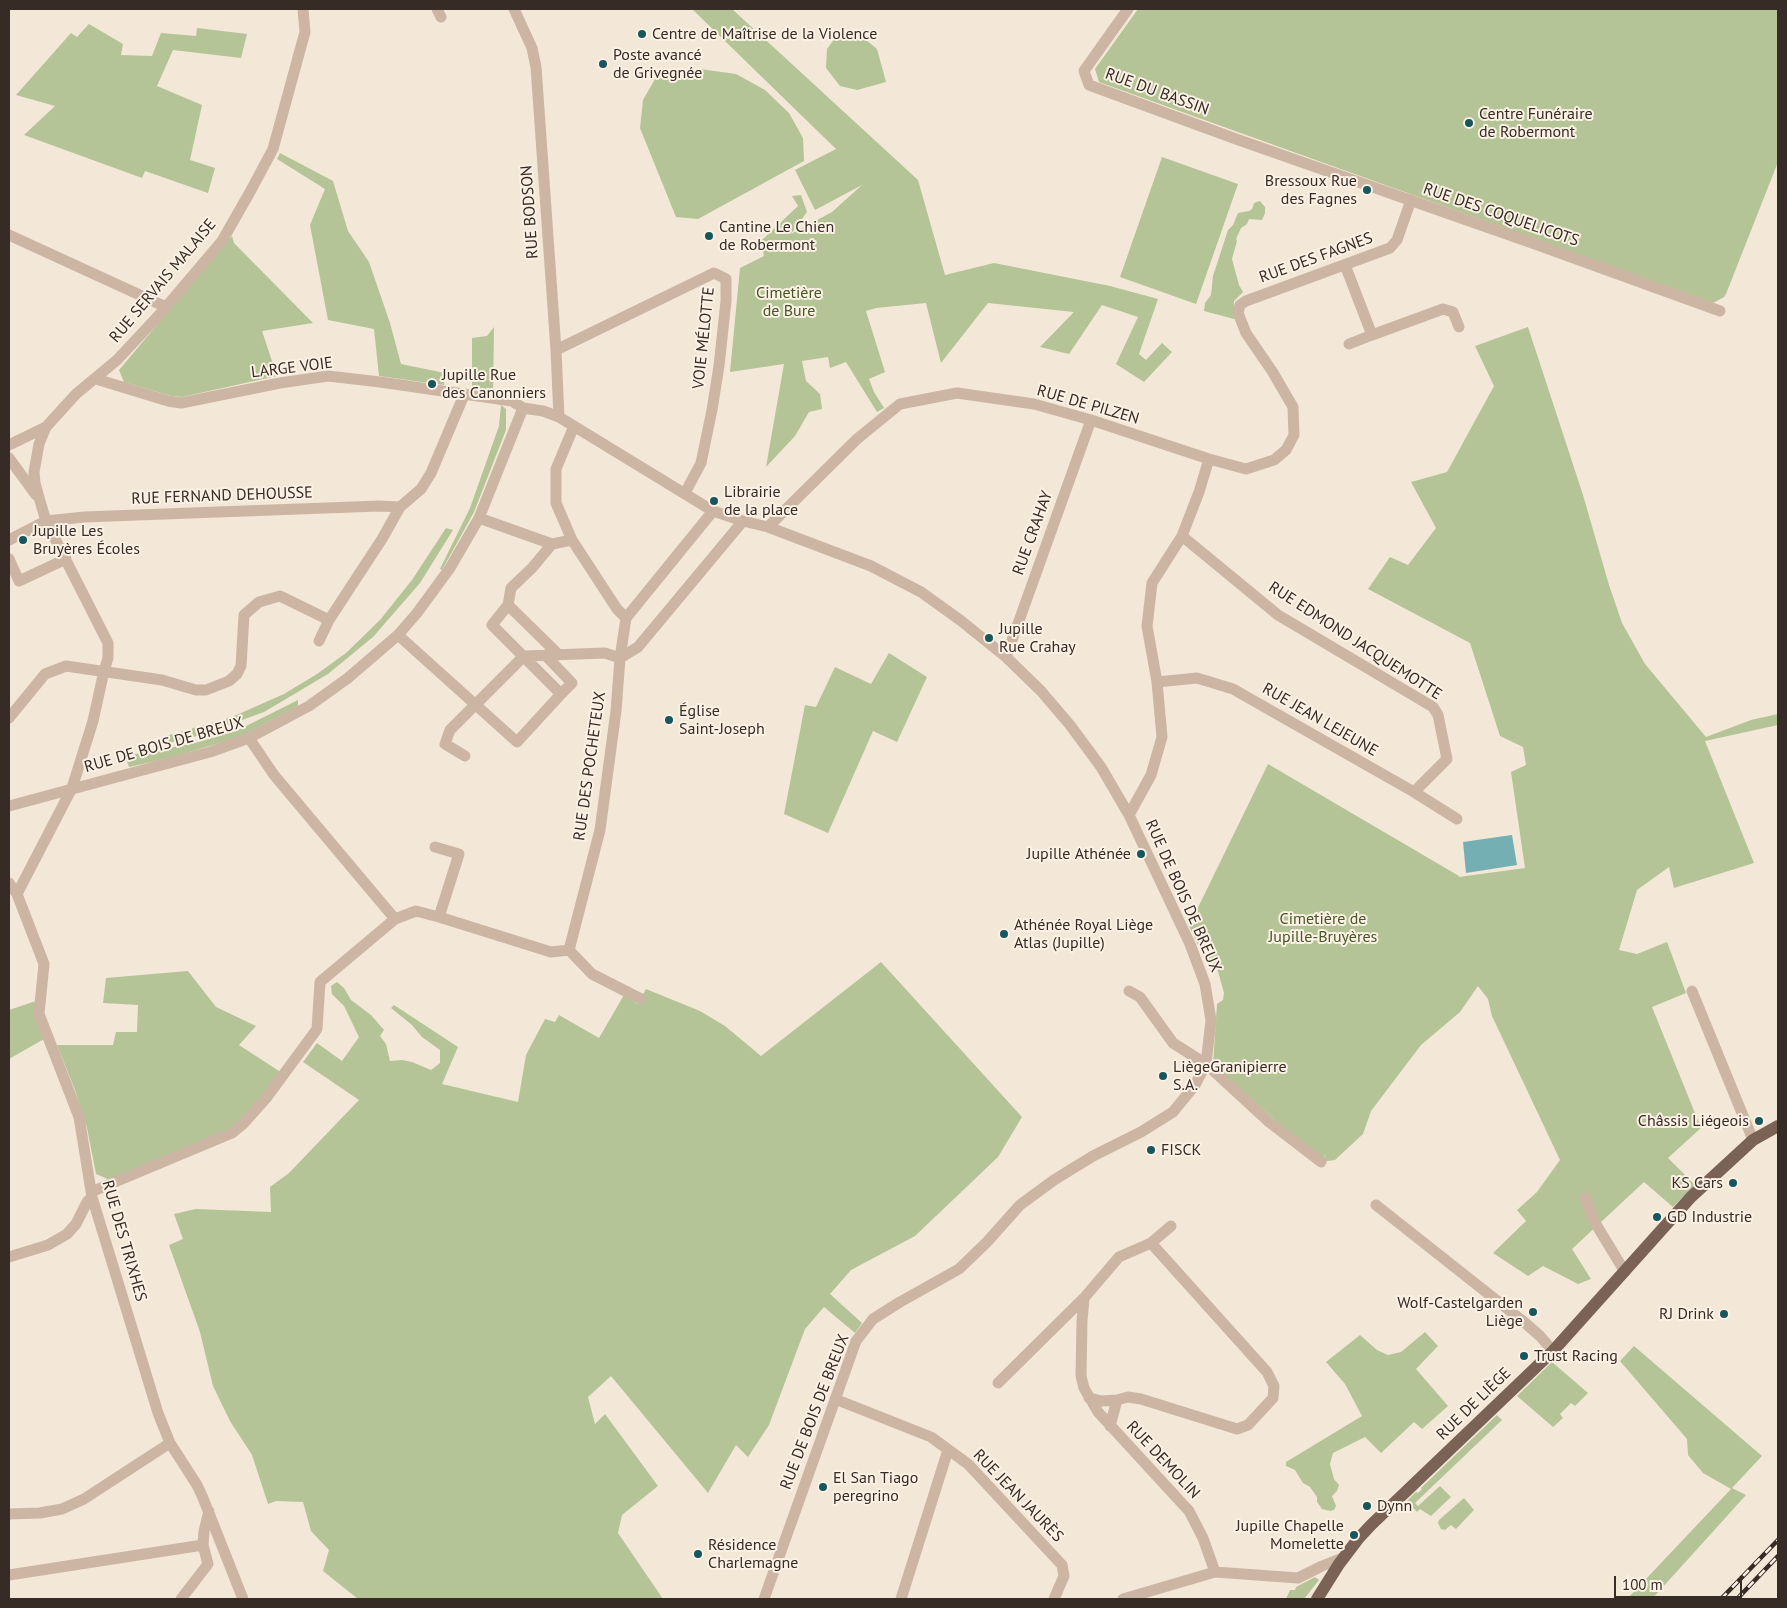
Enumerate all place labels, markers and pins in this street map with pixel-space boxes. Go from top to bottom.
place label: Centre de Maîtrise de la Violence [652,24,877,44]
marker: Centre de Maîtrise de la Violence [636,28,648,40]
place label: Poste avancé de Grivegnée [613,45,702,83]
marker: Poste avancé de Grivegnée [597,58,609,70]
place label: Centre Funéraire de Robermont [1479,104,1593,142]
marker: Centre Funéraire de Robermont [1463,117,1475,129]
place label: Bressoux Rue des Fagnes [1265,171,1357,209]
marker: Bressoux Rue des Fagnes [1361,184,1373,196]
place label: Cantine Le Chien de Robermont [719,217,834,255]
marker: Cantine Le Chien de Robermont [703,230,715,242]
place label: Jupille Rue des Canonniers [442,365,546,403]
marker: Jupille Rue des Canonniers [426,378,438,390]
place label: Librairie de la place [724,482,798,520]
marker: Librairie de la place [708,495,720,507]
place label: Jupille Les Bruyères Écoles [33,521,140,559]
marker: Jupille Les Bruyères Écoles [17,534,29,546]
place label: Jupille Rue Crahay [999,619,1076,657]
marker: Jupille Rue Crahay [983,632,995,644]
place label: Église Saint-Joseph [679,701,765,739]
marker: Église Saint-Joseph [663,714,675,726]
place label: Jupille Athénée [1027,844,1131,864]
marker: Jupille Athénée [1135,848,1147,860]
place label: Athénée Royal Liège Atlas (Jupille) [1014,915,1153,953]
marker: Athénée Royal Liège Atlas (Jupille) [998,928,1010,940]
place label: LiègeGranipierre S.A. [1173,1057,1287,1095]
marker: LiègeGranipierre S.A. [1157,1070,1169,1082]
place label: Châssis Liégeois [1638,1111,1749,1131]
marker: Châssis Liégeois [1753,1115,1765,1127]
place label: FISCK [1161,1140,1201,1160]
marker: FISCK [1145,1144,1157,1156]
place label: KS Cars [1671,1173,1723,1193]
marker: KS Cars [1727,1177,1739,1189]
place label: GD Industrie [1667,1207,1752,1227]
marker: GD Industrie [1651,1211,1663,1223]
place label: Wolf-Castelgarden Liège [1397,1293,1523,1331]
place label: RJ Drink [1659,1304,1714,1324]
marker: Wolf-Castelgarden Liège [1527,1306,1539,1318]
marker: RJ Drink [1718,1308,1730,1320]
place label: Trust Racing [1534,1346,1618,1366]
marker: Trust Racing [1518,1350,1530,1362]
place label: El San Tiago peregrino [833,1468,918,1506]
marker: El San Tiago peregrino [817,1481,829,1493]
place label: Dynn [1377,1496,1412,1516]
marker: Dynn [1361,1500,1373,1512]
place label: Jupille Chapelle Momelette [1236,1516,1344,1554]
marker: Jupille Chapelle Momelette [1348,1529,1360,1541]
place label: Résidence Charlemagne [708,1535,798,1573]
marker: Résidence Charlemagne [692,1548,704,1560]

